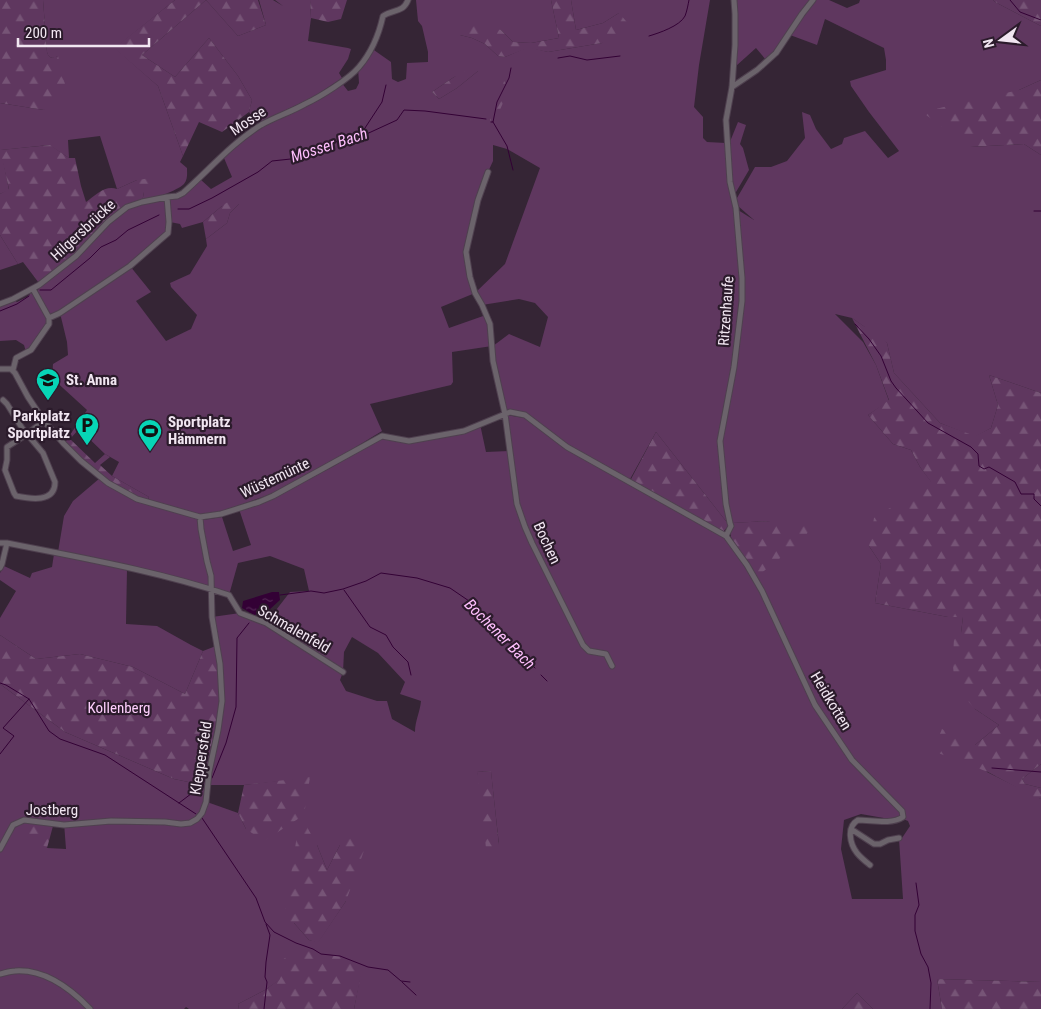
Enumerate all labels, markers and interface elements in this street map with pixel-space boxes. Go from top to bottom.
scale bar [18,15,149,47]
north arrow [976,15,1026,65]
text: 200 m [25,24,62,42]
text: N [980,37,997,50]
street label: Mosse [227,102,269,140]
water label: Mosser Bach [288,124,370,166]
street label: Hilgersbrücke [47,196,119,264]
street label: Ritzenhaufe [715,276,737,346]
school or university icon: St. Anna [35,367,61,401]
place label: St. Anna [66,371,117,389]
place label: Parkplatz Sportplatz [7,407,70,442]
parking icon: Parkplatz Sportplatz [74,412,100,446]
place label: Sportplatz Hämmern [168,413,231,448]
sports icon: Sportplatz Hämmern [137,418,163,452]
street label: Wüstemünte [238,454,312,502]
street label: Bochen [530,519,564,567]
water label: Bochener Bach [461,595,539,673]
street label: Schmalenfeld [255,601,333,657]
street label: Heidkotten [807,669,855,733]
park label: Kollenberg [88,699,150,717]
street label: Kleppersfeld [186,720,216,796]
street label: Jostberg [26,801,78,819]

